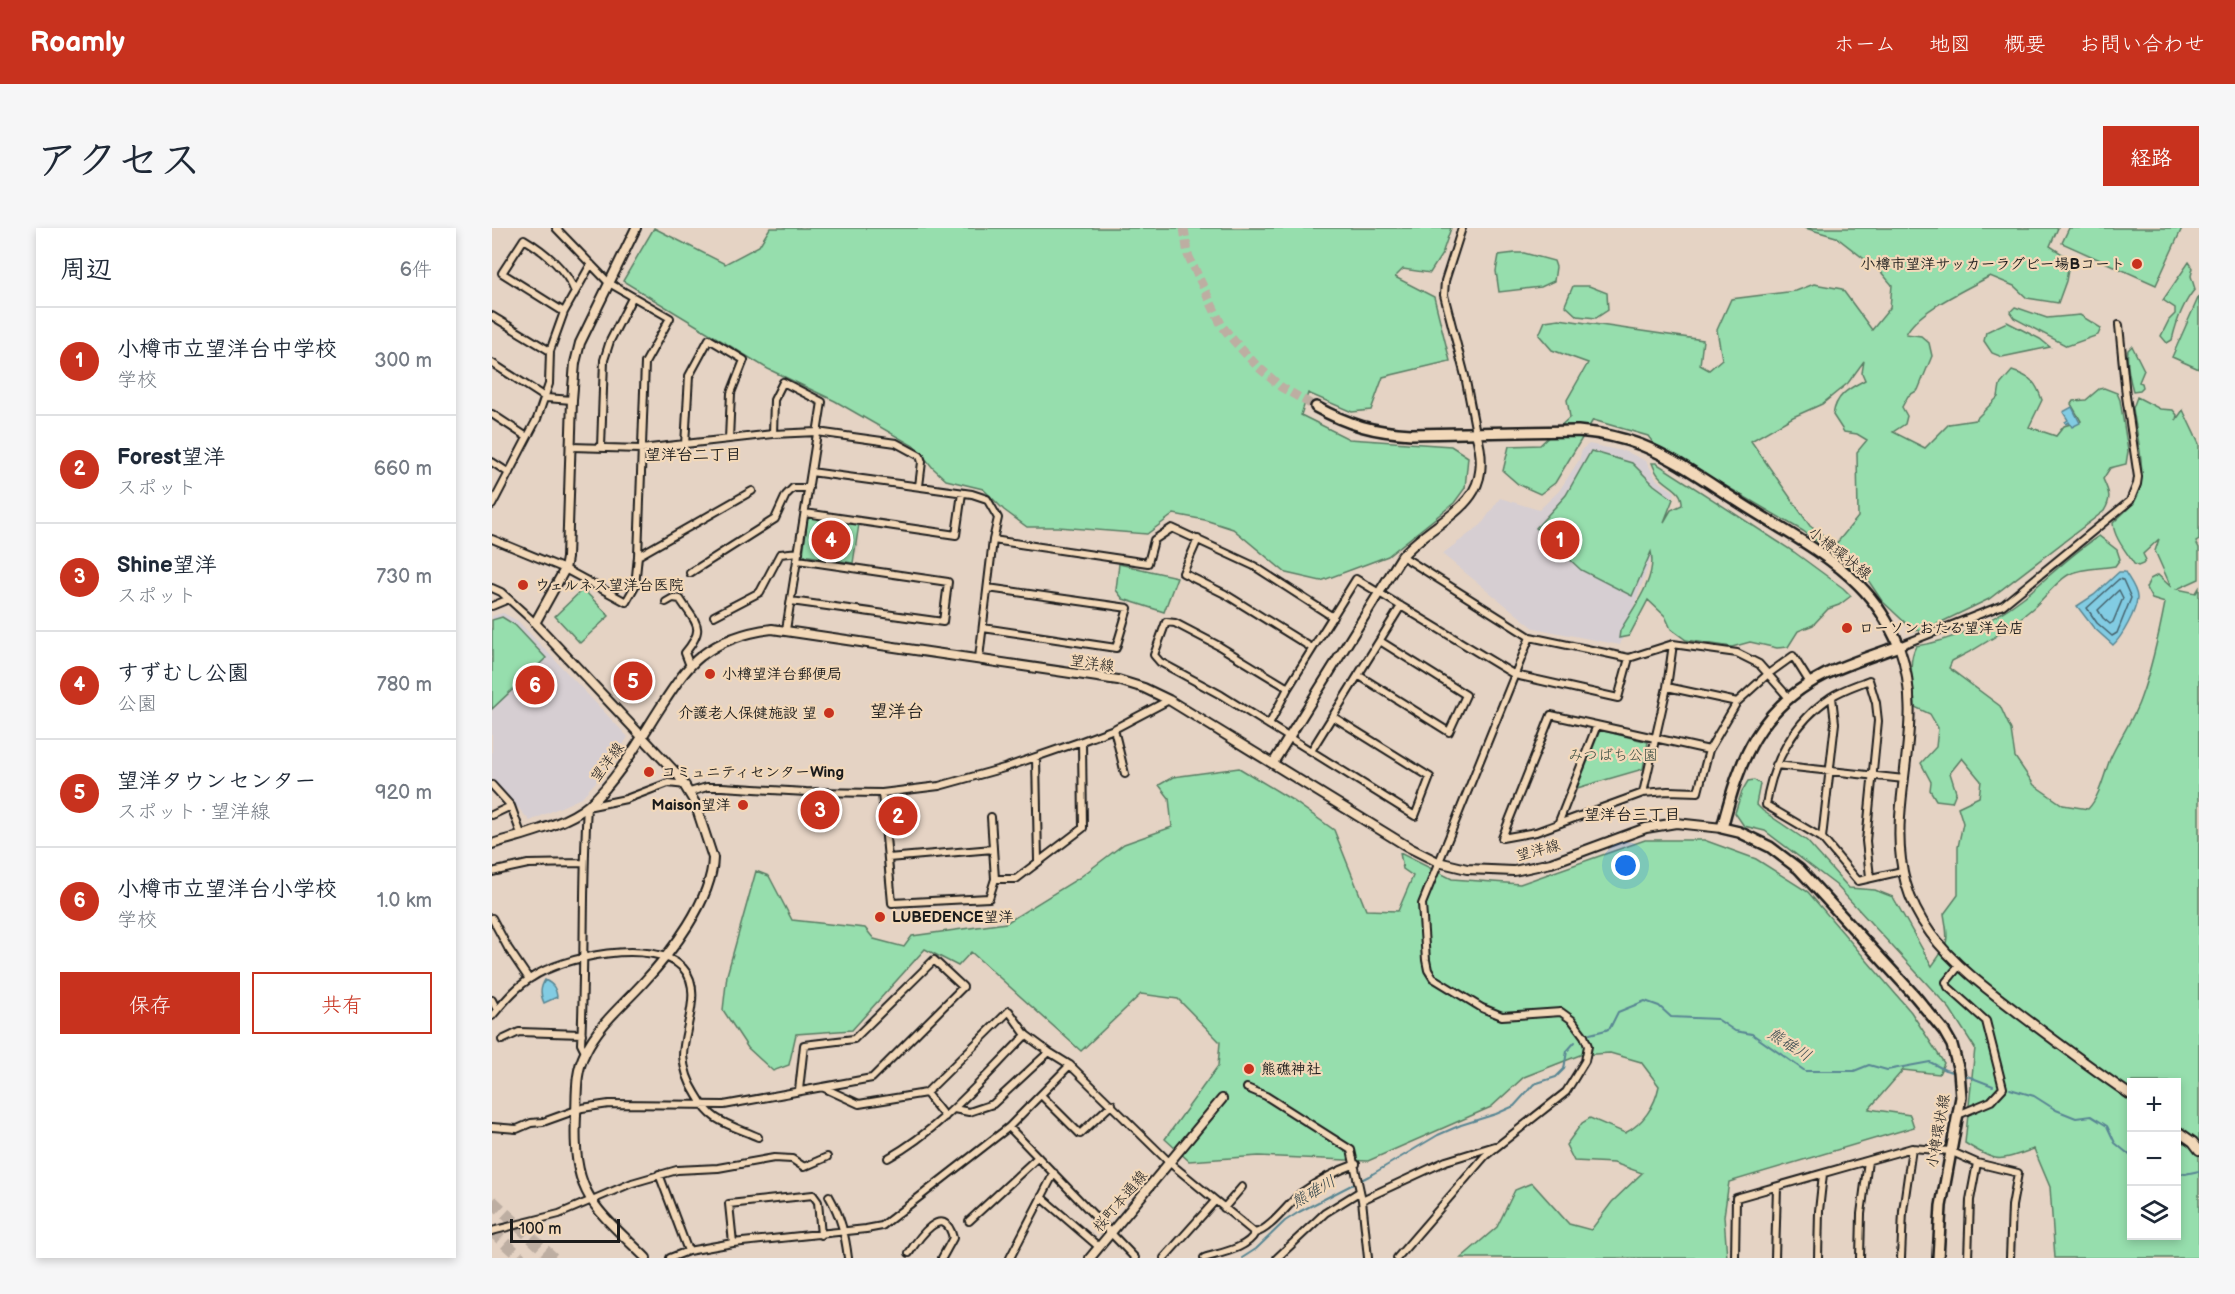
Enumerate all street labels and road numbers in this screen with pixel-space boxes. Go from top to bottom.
street label: 小樽環状線 [1804,523,1875,584]
street label: 望洋線 [1068,651,1116,676]
street label: 望洋線 [586,739,629,786]
street label: 望洋線 [1514,835,1562,865]
street label: 小樽環状線 [1923,1092,1954,1170]
street label: 桜町本通線 [1089,1166,1152,1236]

